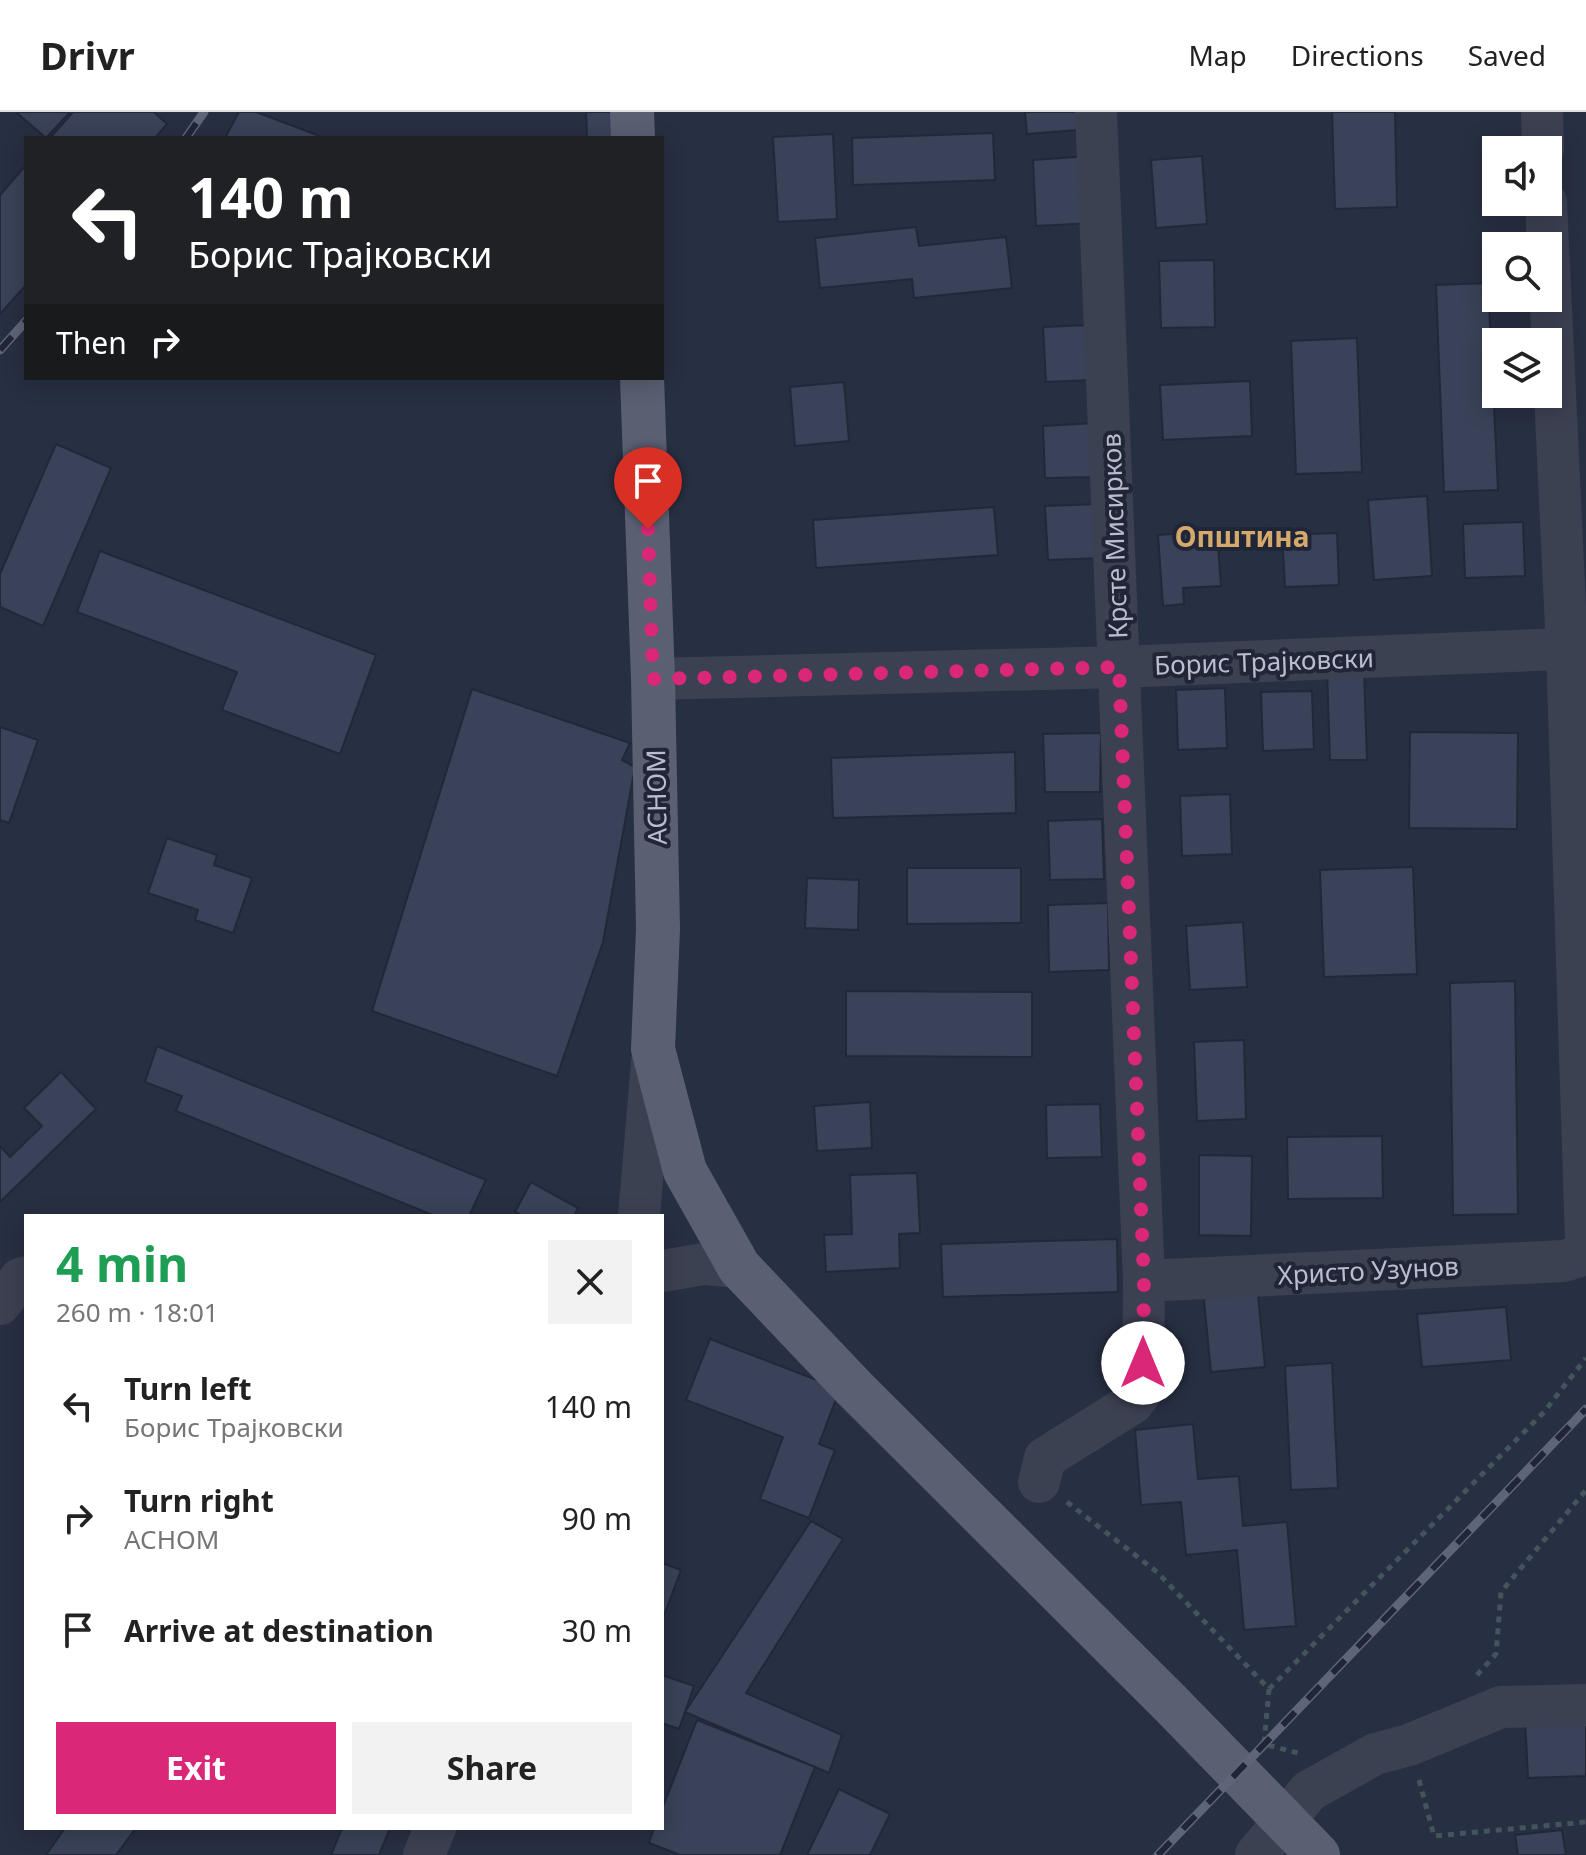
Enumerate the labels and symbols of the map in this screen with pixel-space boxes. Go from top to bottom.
street label: Крсте Мисирков [1092,433,1136,639]
pin [614,447,682,529]
district label: Општина [1175,517,1309,555]
street label: Борис Трајковски [1154,639,1374,683]
street label: АСНОМ [637,749,675,845]
street label: Христо Узунов [1277,1247,1459,1293]
position arrow [1101,1321,1185,1405]

